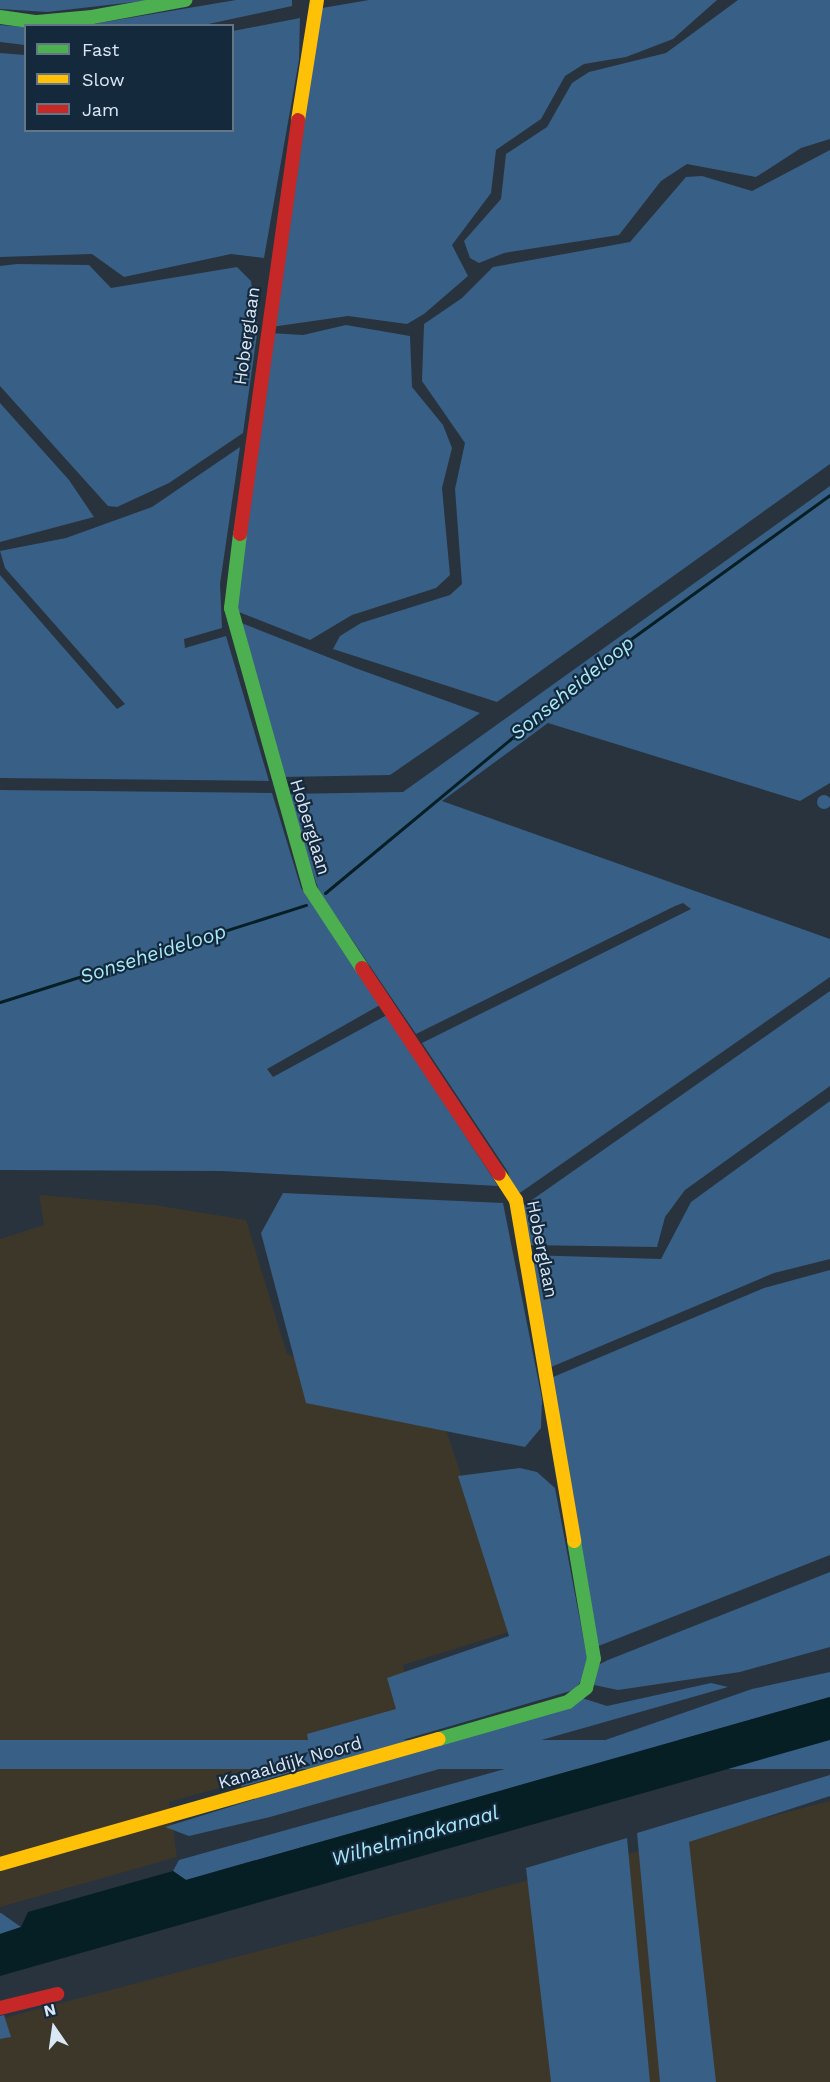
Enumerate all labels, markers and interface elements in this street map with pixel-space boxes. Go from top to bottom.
legend [24,24,234,132]
text: Fast [82,39,119,60]
text: Slow [82,69,125,90]
text: Jam [82,99,119,120]
street label: Hoberglaan [229,285,265,387]
water label: Sonseheideloop [505,631,639,745]
street label: Hoberglaan [285,776,335,878]
water label: Sonseheideloop [77,919,229,989]
street label: Hoberglaan [522,1198,562,1300]
street label: Kanaaldijk Noord [215,1732,365,1794]
water label: Wilhelminakanaal [329,1801,501,1871]
north arrow [24,1998,84,2058]
text: N [42,1999,58,2021]

